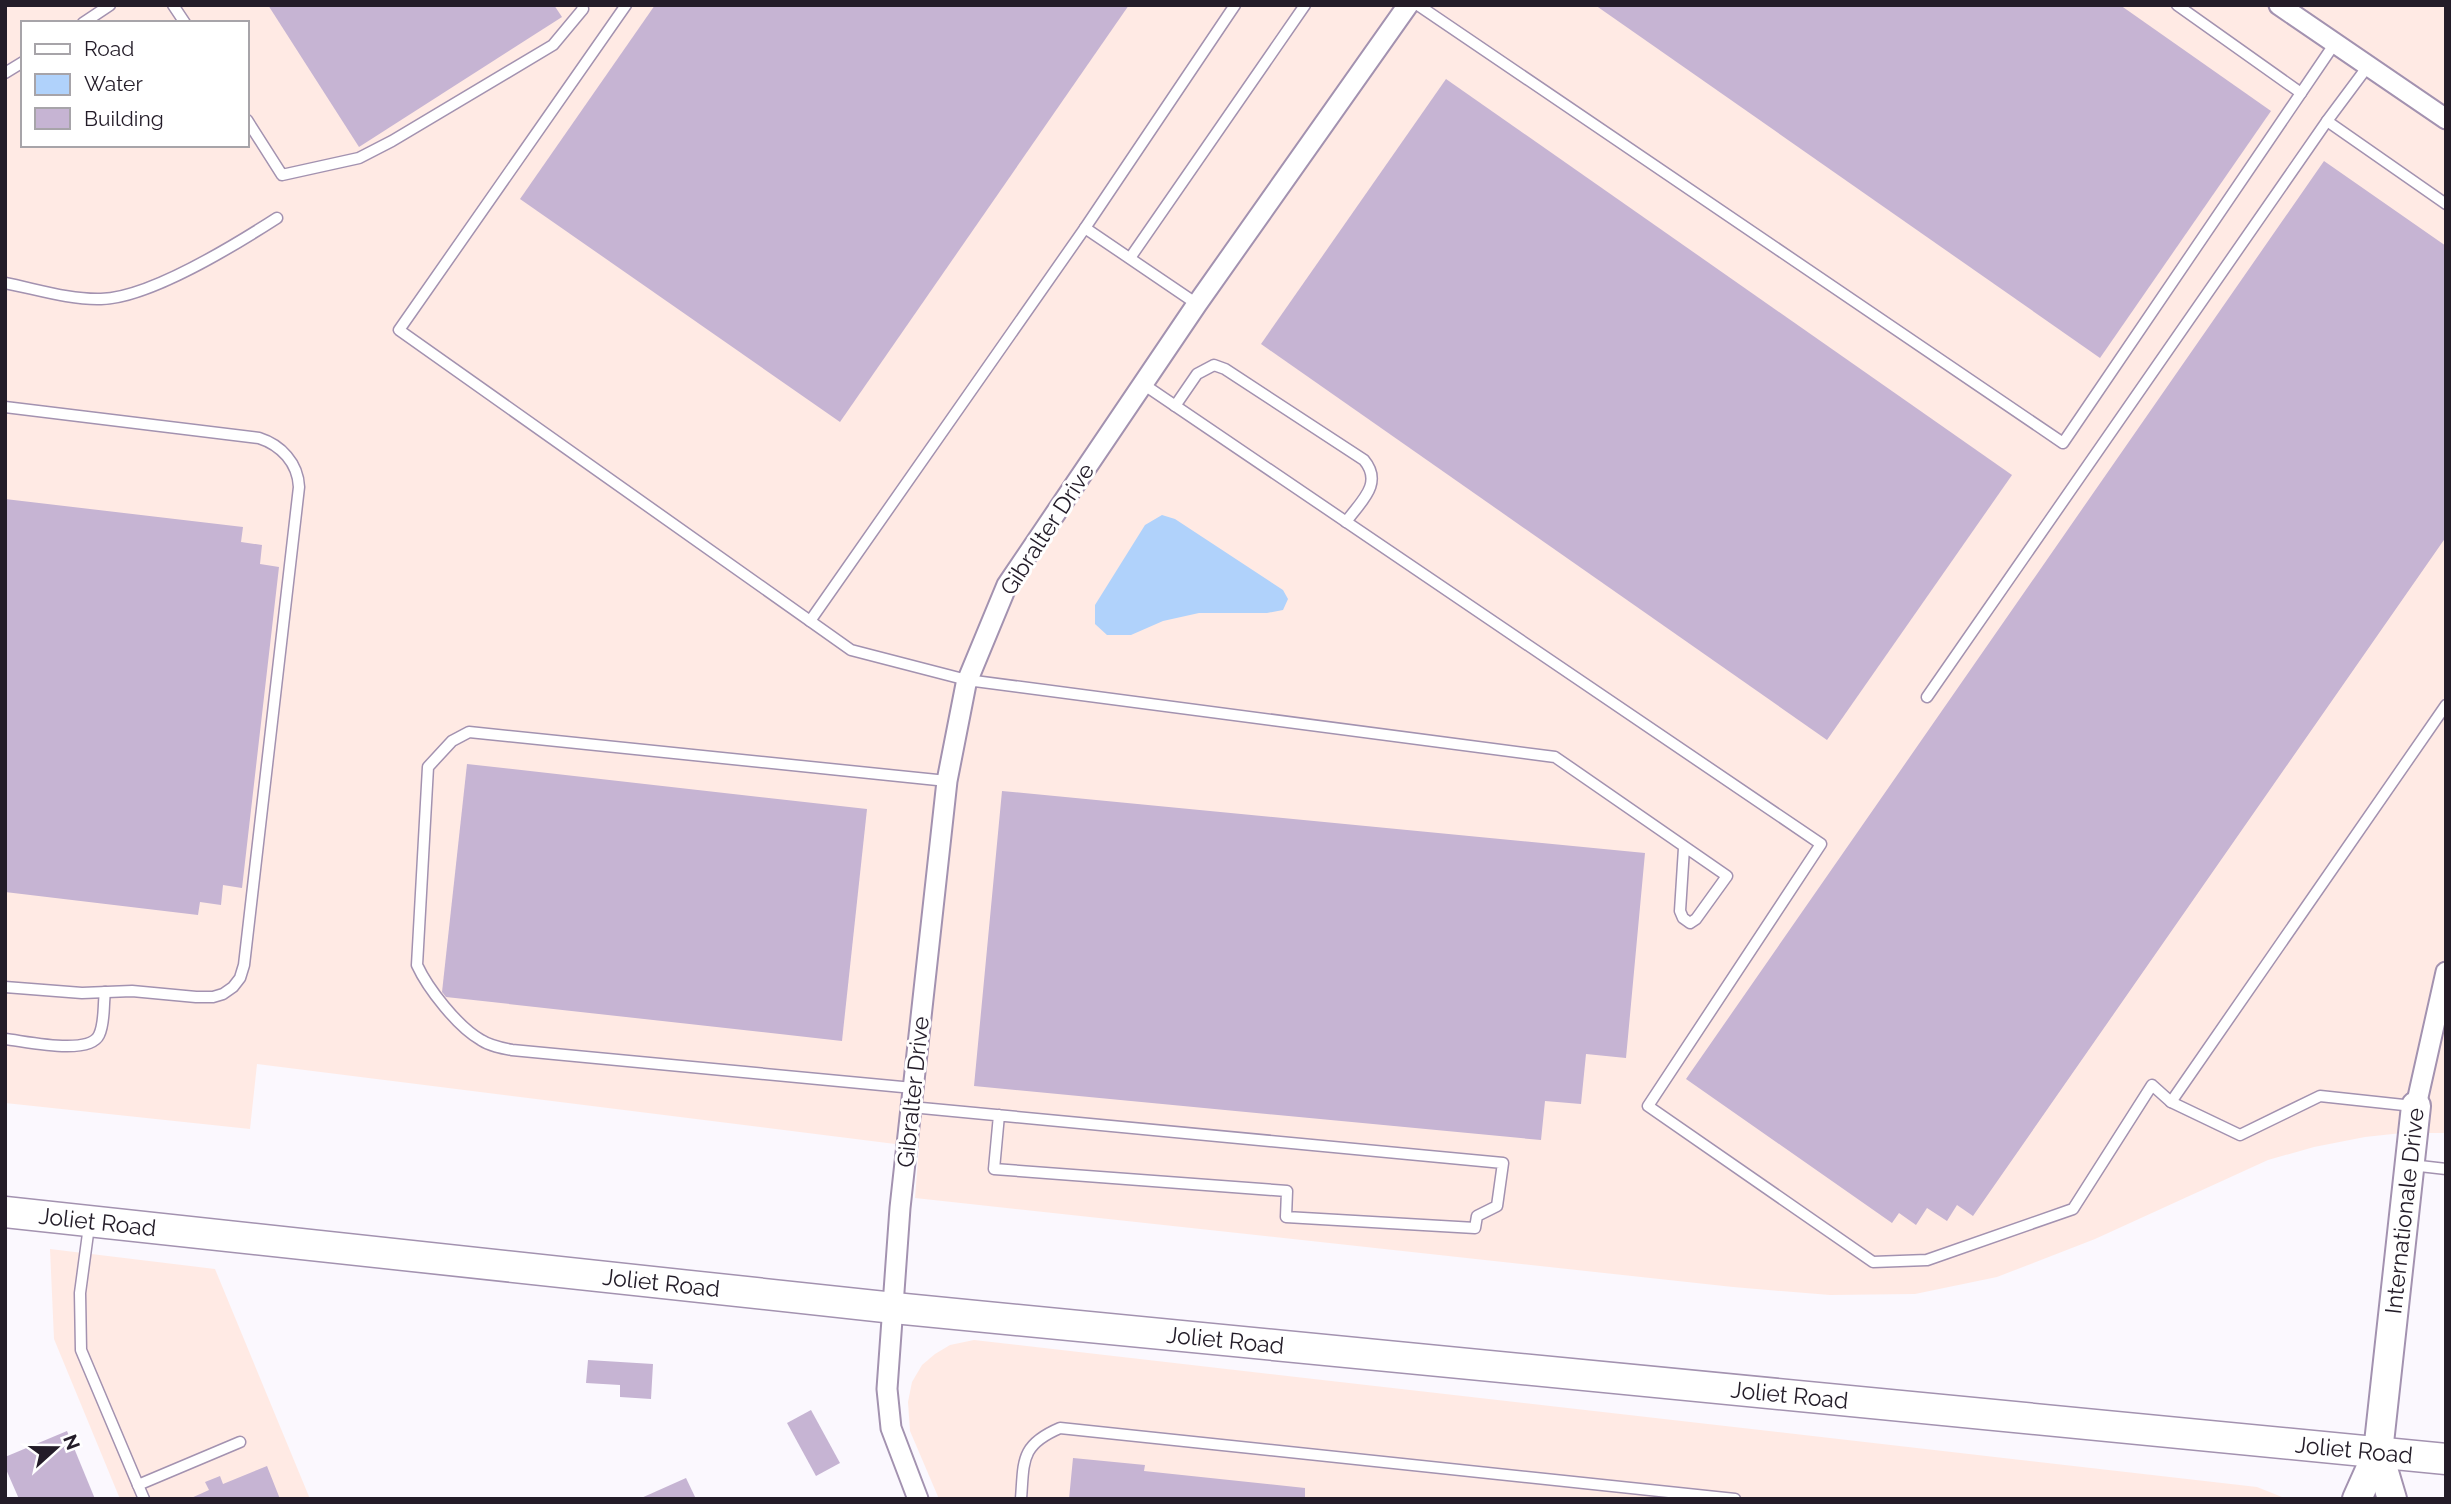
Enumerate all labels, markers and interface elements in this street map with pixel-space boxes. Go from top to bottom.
legend [21,21,248,147]
text: Road [84,36,134,61]
text: Water [84,71,143,96]
text: Building [84,106,164,131]
street label: Gibralter Drive [994,458,1099,600]
street label: Gibralter Drive [891,1015,934,1169]
street label: Internationale Drive [2379,1107,2429,1315]
street label: Joliet Road [37,1202,158,1241]
street label: Joliet Road [601,1263,721,1302]
street label: Joliet Road [1165,1321,1285,1359]
street label: Joliet Road [1730,1375,1850,1414]
north arrow [21,1413,91,1483]
street label: Joliet Road [2294,1430,2414,1469]
text: N [59,1431,85,1453]

